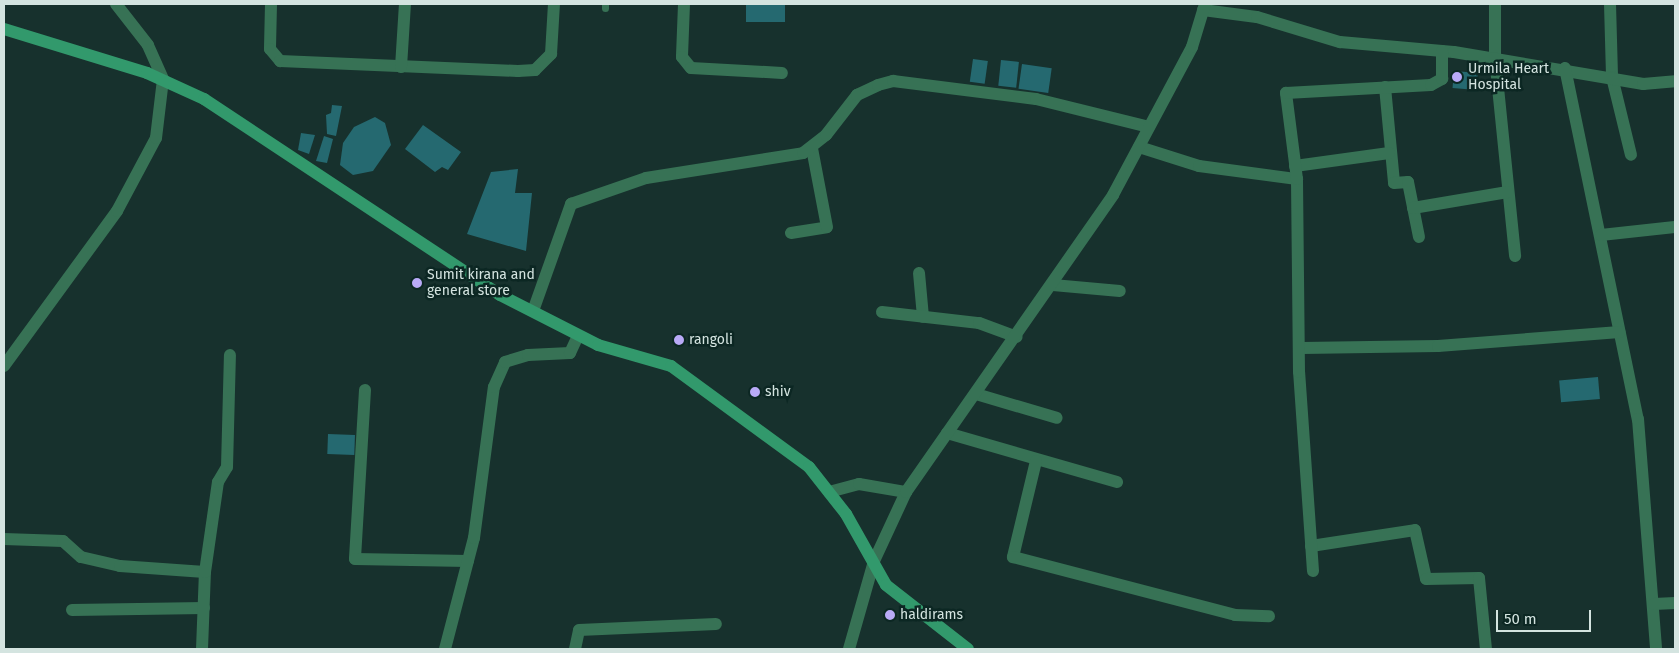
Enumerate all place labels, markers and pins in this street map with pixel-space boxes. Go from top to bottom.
place label: Urmila Heart Hospital [1468,61,1549,94]
marker: Urmila Heart Hospital [1450,70,1464,84]
place label: Sumit kirana and general store [427,267,535,300]
marker: Sumit kirana and general store [411,277,423,289]
place label: rangoli [689,332,733,348]
marker: rangoli [673,334,685,346]
place label: shiv [765,384,791,400]
marker: shiv [749,386,761,398]
place label: haldirams [900,607,963,623]
marker: haldirams [884,609,896,621]

